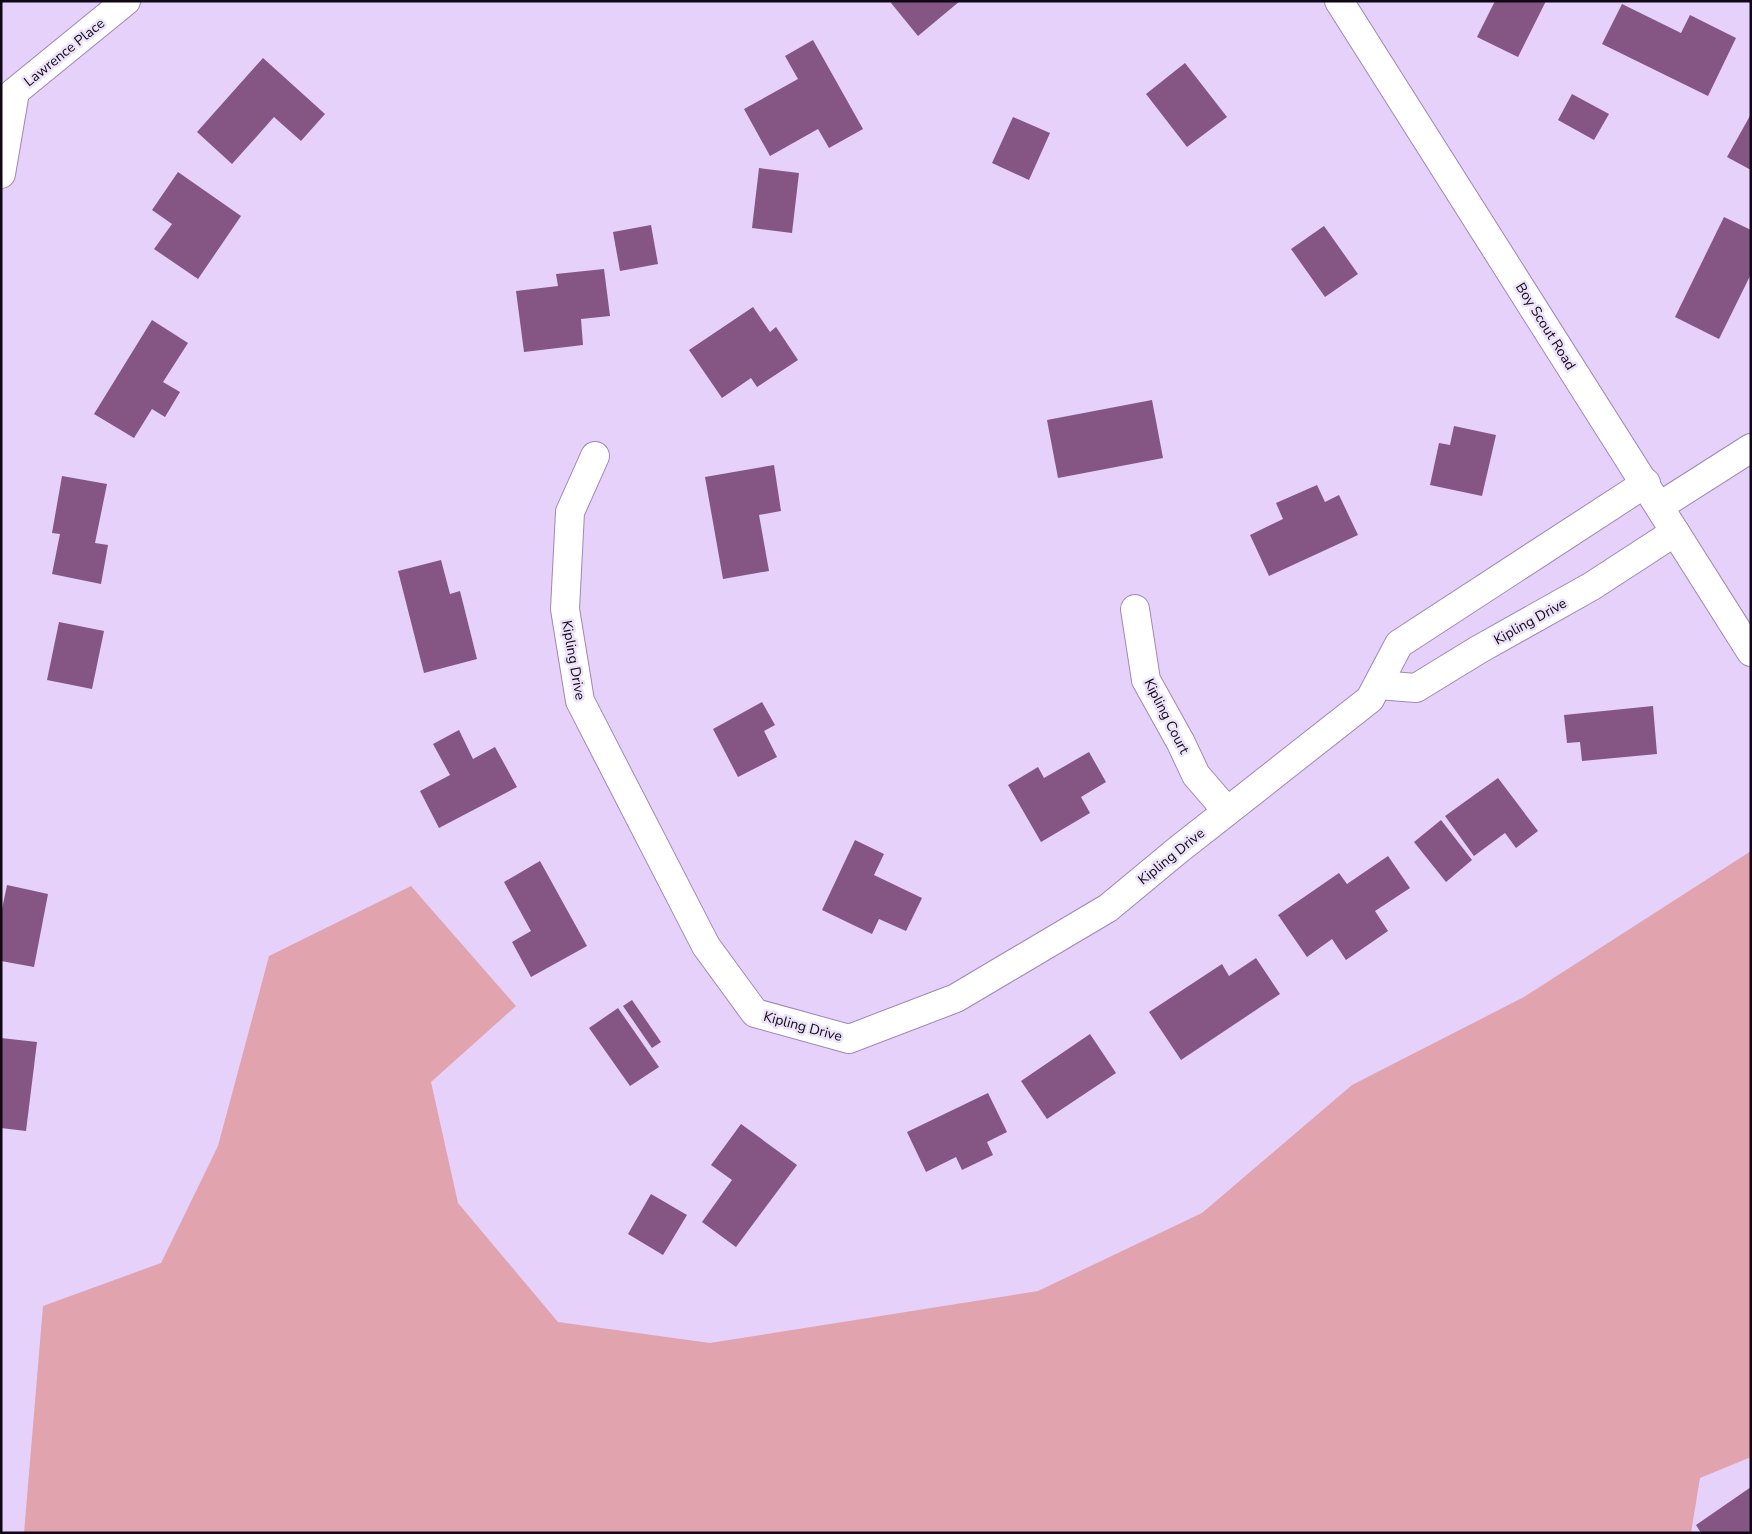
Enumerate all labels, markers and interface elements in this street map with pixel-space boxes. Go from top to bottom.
street label: Lawrence Place [20,14,109,91]
street label: Boy Scout Road [1511,279,1580,374]
street label: Kipling Drive [1490,594,1570,649]
street label: Kipling Drive [557,619,590,701]
street label: Kipling Court [1139,675,1194,757]
street label: Kipling Drive [1134,824,1209,889]
street label: Kipling Drive [762,1007,844,1046]

